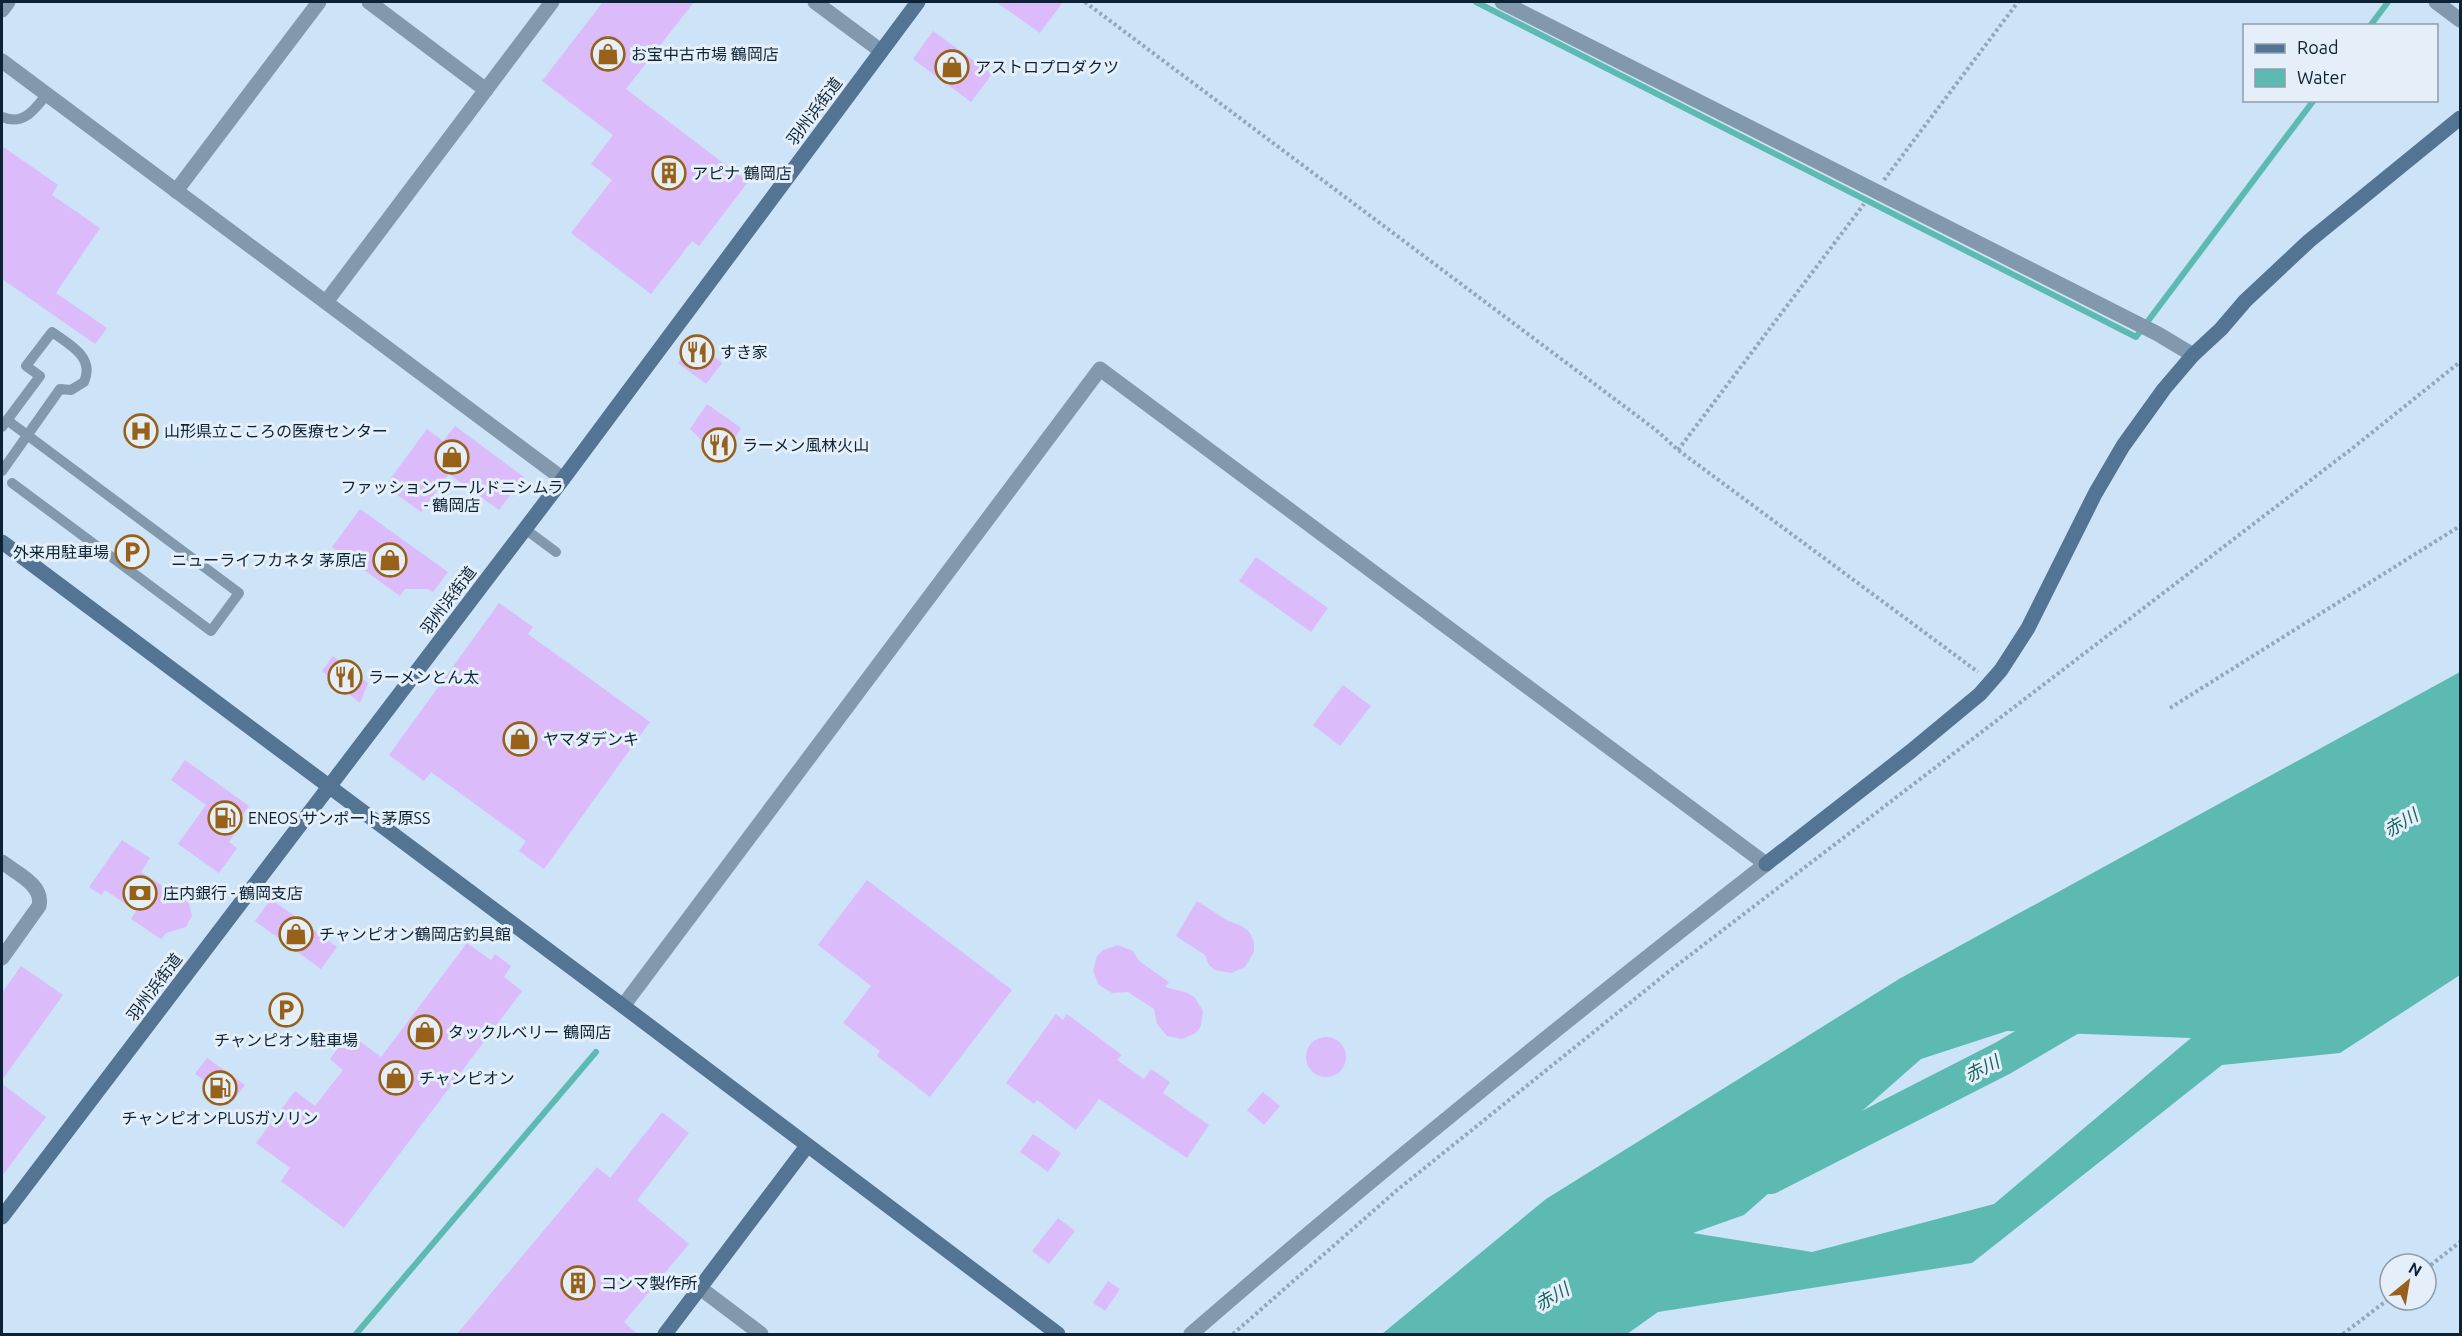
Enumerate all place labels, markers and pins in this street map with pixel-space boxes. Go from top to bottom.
shop icon: お宝中古市場 鶴岡店 [590,36,626,72]
place label: お宝中古市場 鶴岡店 [631,45,779,63]
shop icon: アストロプロダクツ [934,49,970,85]
place label: アストロプロダクツ [975,58,1119,76]
building icon: アピナ 鶴岡店 [651,155,687,191]
place label: アピナ 鶴岡店 [692,164,792,182]
restaurant icon: すき家 [679,334,715,370]
place label: すき家 [720,343,768,361]
hospital icon: 山形県立こころの医療センター [123,413,159,449]
place label: 山形県立こころの医療センター [164,422,388,440]
restaurant icon: ラーメン風林火山 [701,427,737,463]
place label: ラーメン風林火山 [742,436,869,454]
shop icon: ファッションワールドニシムラ - 鶴岡店 [434,439,470,475]
place label: ファッションワールドニシムラ - 鶴岡店 [340,478,564,514]
parking icon: 外来用駐車場 [114,534,150,570]
shop icon: ニューライフカネタ 茅原店 [372,542,408,578]
place label: 外来用駐車場 [13,543,109,561]
place label: ニューライフカネタ 茅原店 [171,551,367,569]
restaurant icon: ラーメンとん太 [327,659,363,695]
place label: ラーメンとん太 [368,668,479,686]
shop icon: ヤマダデンキ [502,721,538,757]
place label: ヤマダデンキ [543,730,639,748]
fuel station icon: ENEOS サンポート茅原SS [207,800,243,836]
place label: ENEOS サンポート茅原SS [248,809,430,827]
bank icon: 庄内銀行 - 鶴岡支店 [122,875,158,911]
place label: 庄内銀行 - 鶴岡支店 [163,884,303,902]
shop icon: チャンピオン鶴岡店釣具館 [278,916,314,952]
place label: チャンピオン鶴岡店釣具館 [319,925,511,943]
parking icon: チャンピオン駐車場 [268,992,304,1028]
shop icon: タックルベリー 鶴岡店 [407,1014,443,1050]
place label: タックルベリー 鶴岡店 [448,1023,611,1041]
place label: チャンピオン駐車場 [214,1031,358,1049]
shop icon: チャンピオン [378,1060,414,1096]
place label: チャンピオン [419,1069,515,1087]
fuel station icon: チャンピオンPLUSガソリン [202,1070,238,1106]
place label: チャンピオンPLUSガソリン [122,1109,318,1127]
building icon: コンマ製作所 [560,1265,596,1301]
place label: コンマ製作所 [601,1274,697,1292]

